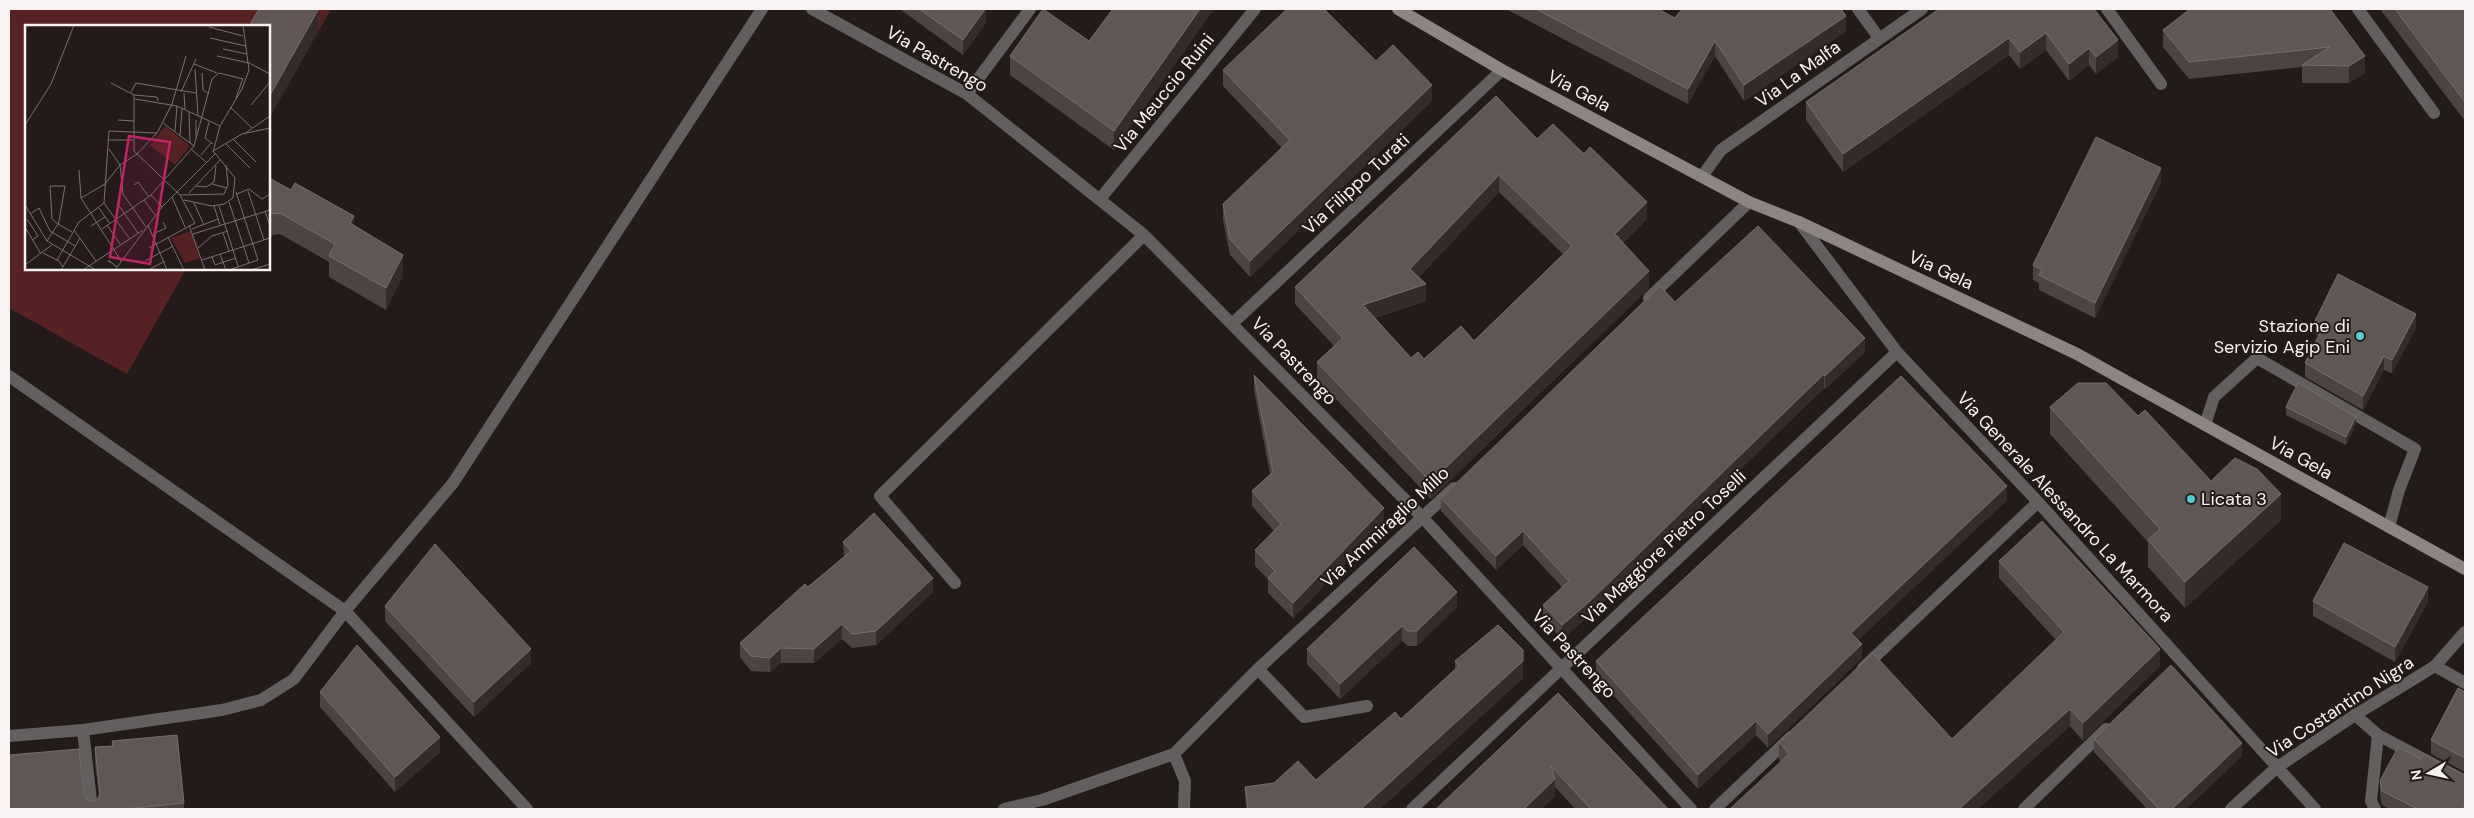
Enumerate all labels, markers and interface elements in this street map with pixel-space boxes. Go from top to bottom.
street label: Via Pastrengo [882,20,992,98]
inset map [25,25,270,270]
street label: Via Meuccio Ruini [1108,28,1220,158]
street label: Via La Malfa [1751,35,1845,113]
street label: Via Gela [1543,64,1615,118]
street label: Via Filippo Turati [1297,128,1415,240]
street label: Via Gela [1905,245,1977,295]
street label: Via Pastrengo [1246,312,1342,410]
place label: Stazione di Servizio Agip Eni [2214,314,2350,359]
marker: Stazione di Servizio Agip Eni [2354,330,2366,342]
street label: Via Generale Alessandro La Marmora [1951,387,2179,627]
street label: Via Gela [2265,431,2337,485]
street label: Via Ammiraglio Millo [1315,461,1455,593]
street label: Via Maggiore Pietro Toselli [1577,464,1751,630]
place label: Licata 3 [2201,487,2267,511]
marker: Licata 3 [2185,493,2197,505]
street label: Via Pastrengo [1526,604,1622,704]
street label: Via Costantino Nigra [2262,650,2418,764]
north arrow [2404,748,2454,798]
text: N [2406,769,2426,781]

